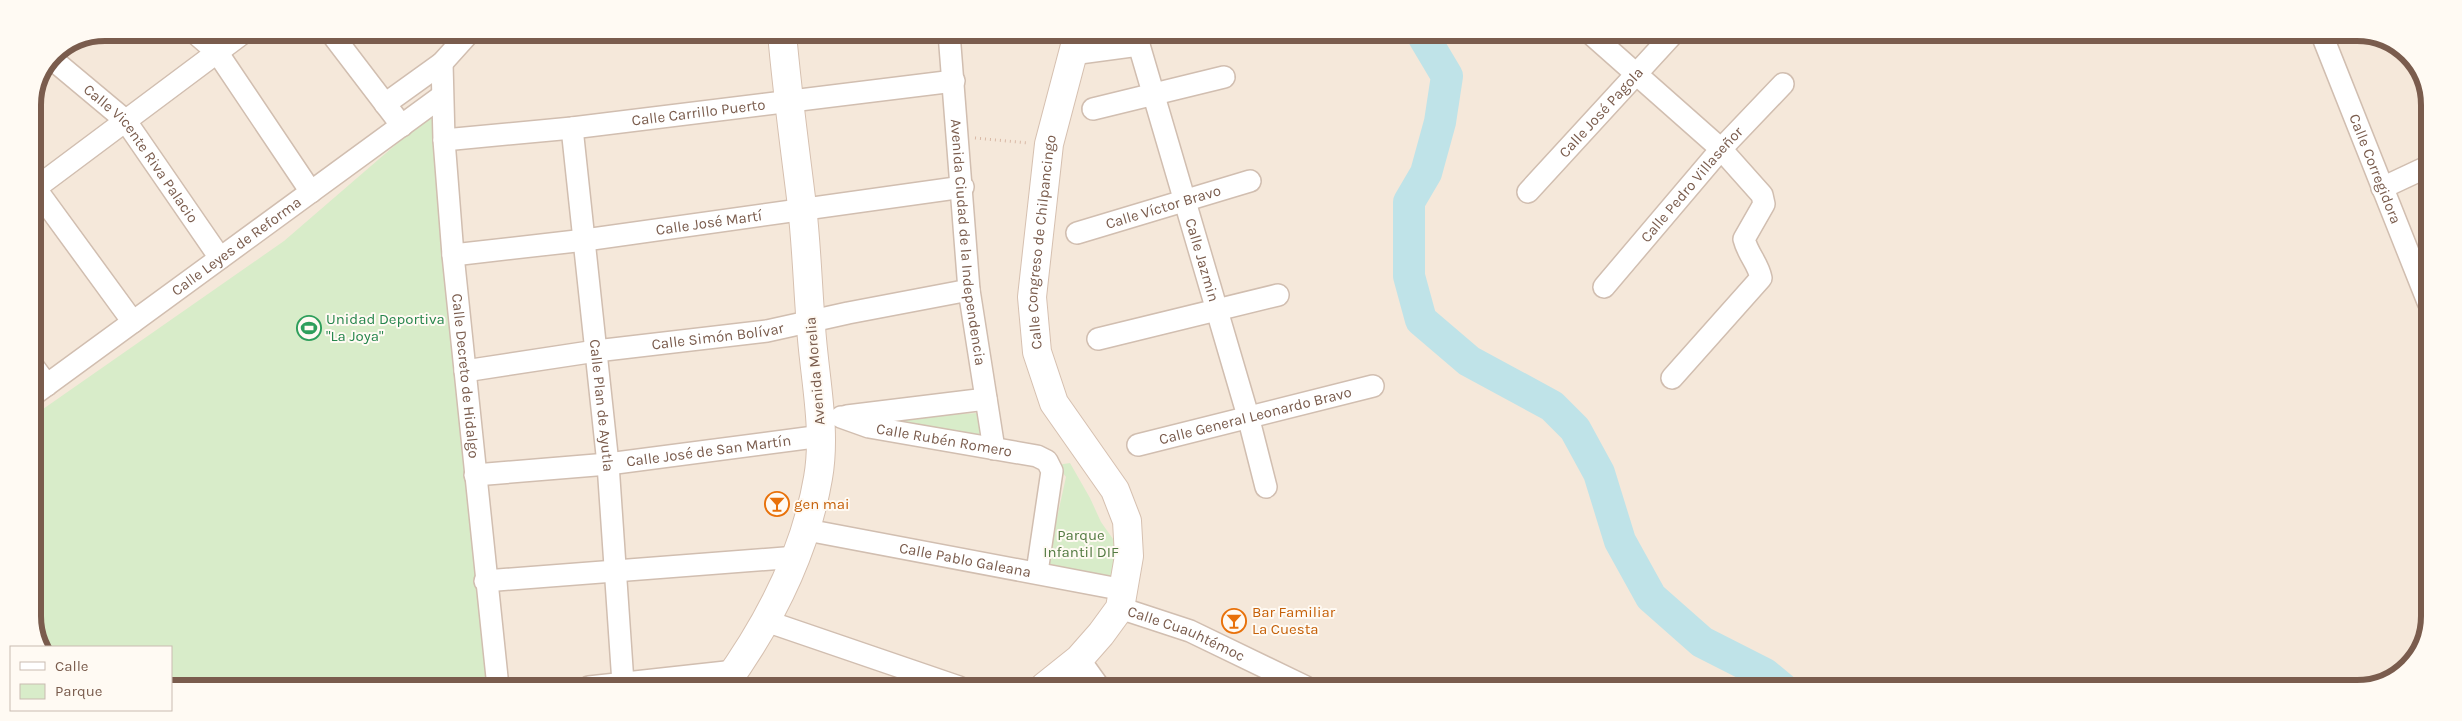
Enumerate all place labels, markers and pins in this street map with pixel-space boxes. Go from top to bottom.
place label: Unidad Deportiva "La Joya" [326,310,445,345]
sports icon: Unidad Deportiva "La Joya" [296,315,322,341]
bar icon: gen mai [764,491,790,517]
place label: gen mai [794,495,850,513]
place label: Bar Familiar La Cuesta [1252,603,1336,638]
bar icon: Bar Familiar La Cuesta [1221,608,1247,634]

